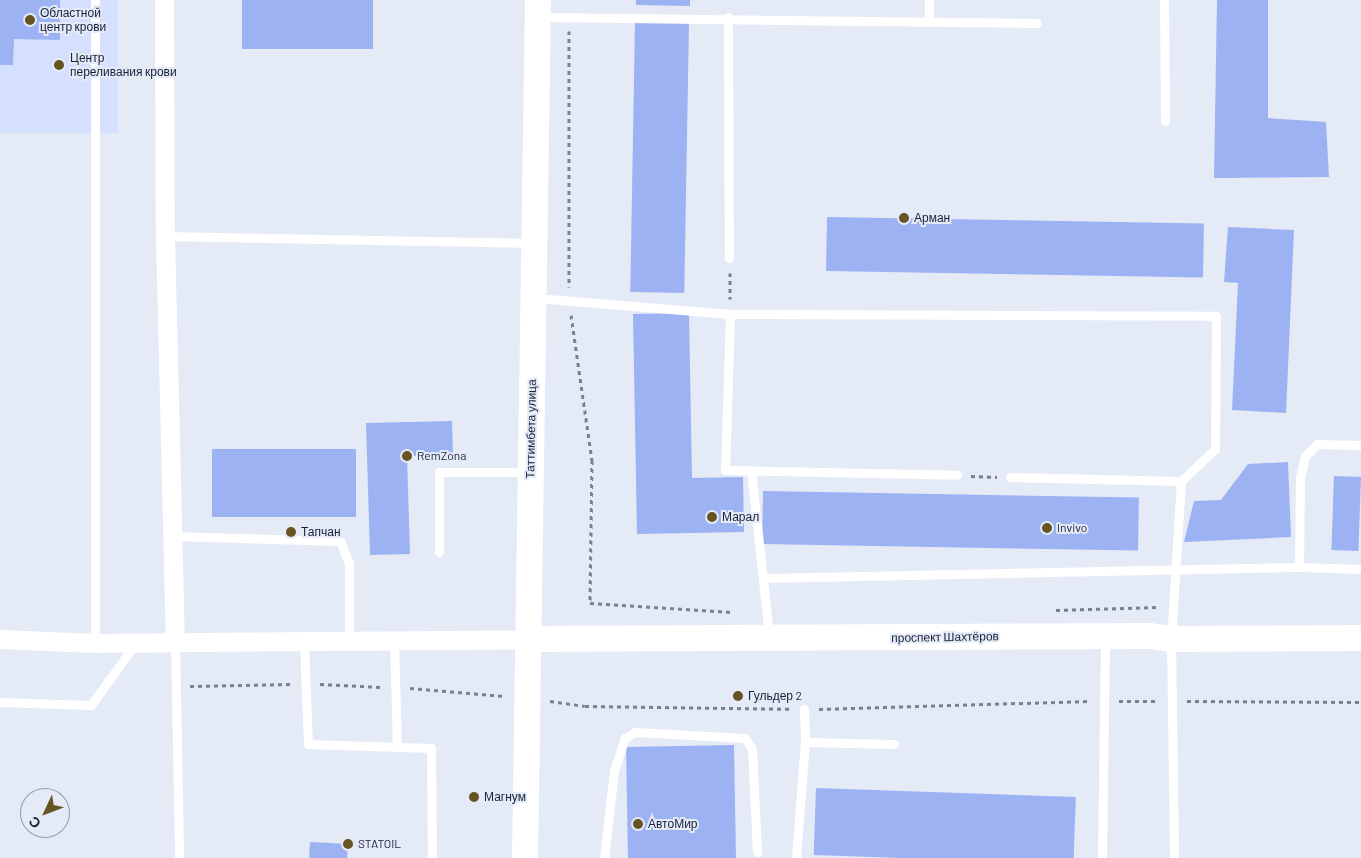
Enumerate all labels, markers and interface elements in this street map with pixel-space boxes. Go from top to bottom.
place label: Областной центр крови [40,6,106,34]
marker: Областной центр крови [24,14,36,26]
place label: Центр переливания крови [70,51,177,79]
marker: Центр переливания крови [52,58,66,72]
place label: Арман [914,211,950,225]
marker: Арман [898,212,910,224]
street label: Таттимбета улица [523,379,539,479]
place label: RemZona [417,449,466,463]
marker: RemZona [401,450,413,462]
place label: Марал [722,510,759,524]
marker: Марал [706,511,718,523]
place label: Invivo [1057,521,1087,535]
marker: Invivo [1041,522,1053,534]
place label: Тапчан [301,525,341,539]
marker: Тапчан [285,526,297,538]
street label: проспект Шахтёров [891,629,999,645]
place label: Гульдер 2 [748,689,802,703]
marker: Гульдер 2 [732,690,744,702]
north arrow [20,788,70,838]
place label: Магнум [484,790,526,804]
marker: Магнум [468,791,480,803]
text: С [25,813,44,832]
place label: АвтоМир [648,817,698,831]
marker: АвтоМир [632,818,644,830]
place label: STATOIL [358,837,401,851]
marker: STATOIL [342,838,354,850]

